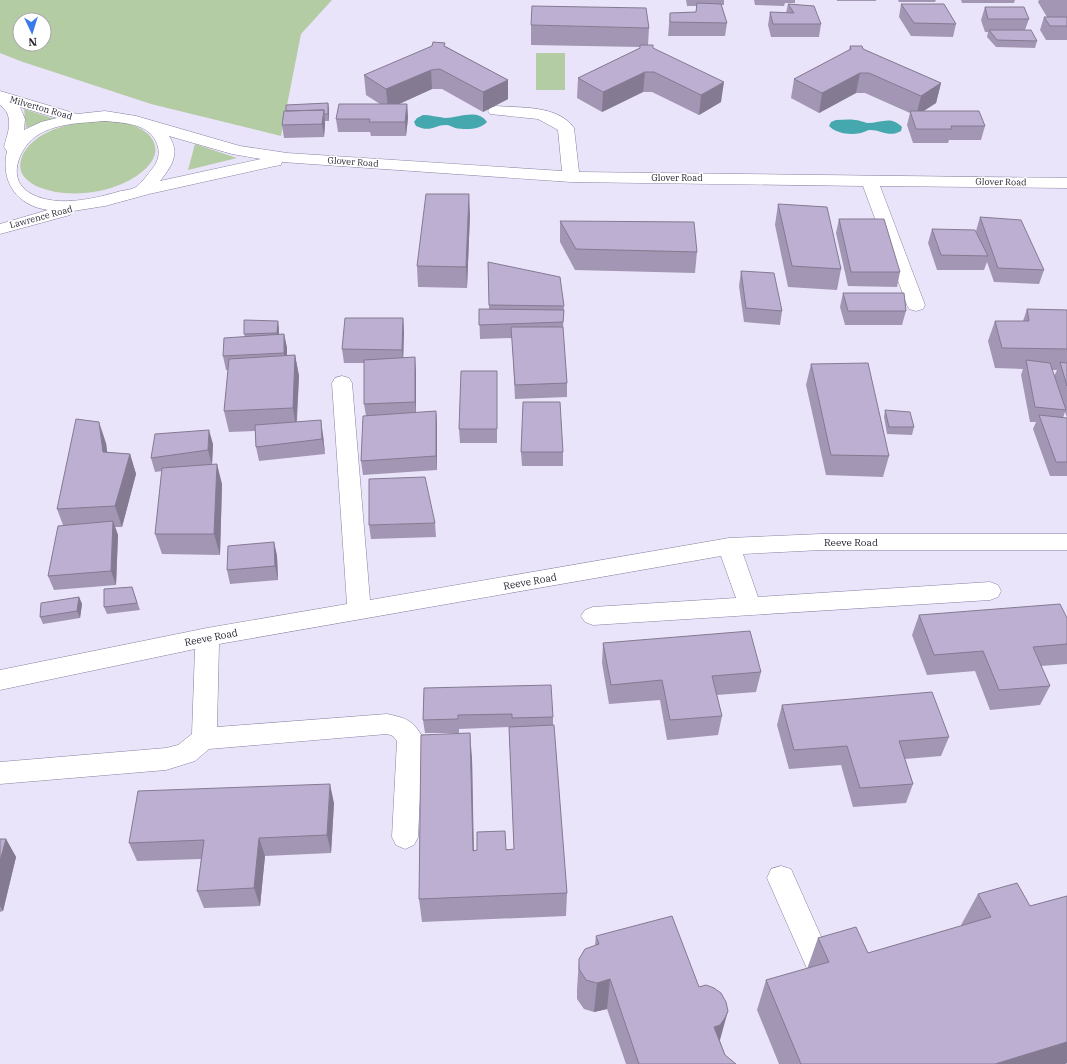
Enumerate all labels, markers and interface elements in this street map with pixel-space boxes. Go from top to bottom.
north arrow [12,12,52,52]
text: N [28,35,38,49]
street label: Milverton Road [9,93,74,122]
street label: Glover Road [327,154,380,169]
street label: Glover Road [651,172,703,183]
street label: Glover Road [975,176,1027,187]
street label: Lawrence Road [8,203,74,230]
street label: Reeve Road [824,536,878,549]
street label: Reeve Road [502,570,558,593]
street label: Reeve Road [183,626,239,649]

